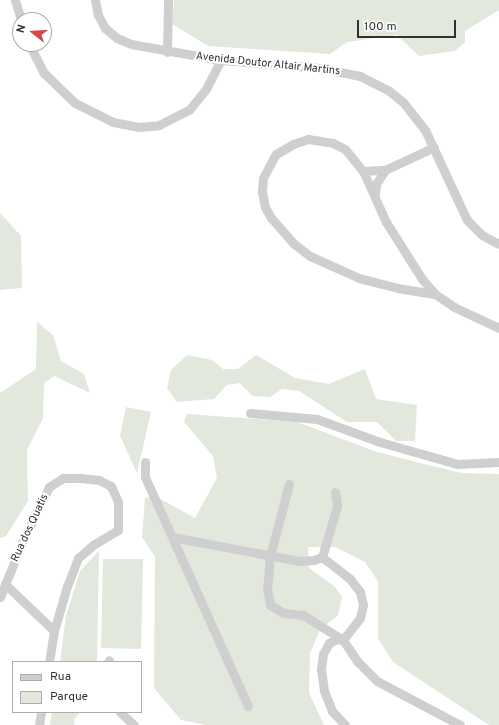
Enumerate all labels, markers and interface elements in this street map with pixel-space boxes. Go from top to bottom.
north arrow [12,12,52,52]
scale bar [359,12,458,38]
text: 100 m [364,19,397,35]
text: N [14,23,29,35]
street label: Avenida Doutor Altair Martins [195,50,341,78]
street label: Rua dos Quatis [8,492,52,564]
legend [12,661,142,713]
text: Rua [50,669,71,685]
text: Parque [50,689,88,705]

